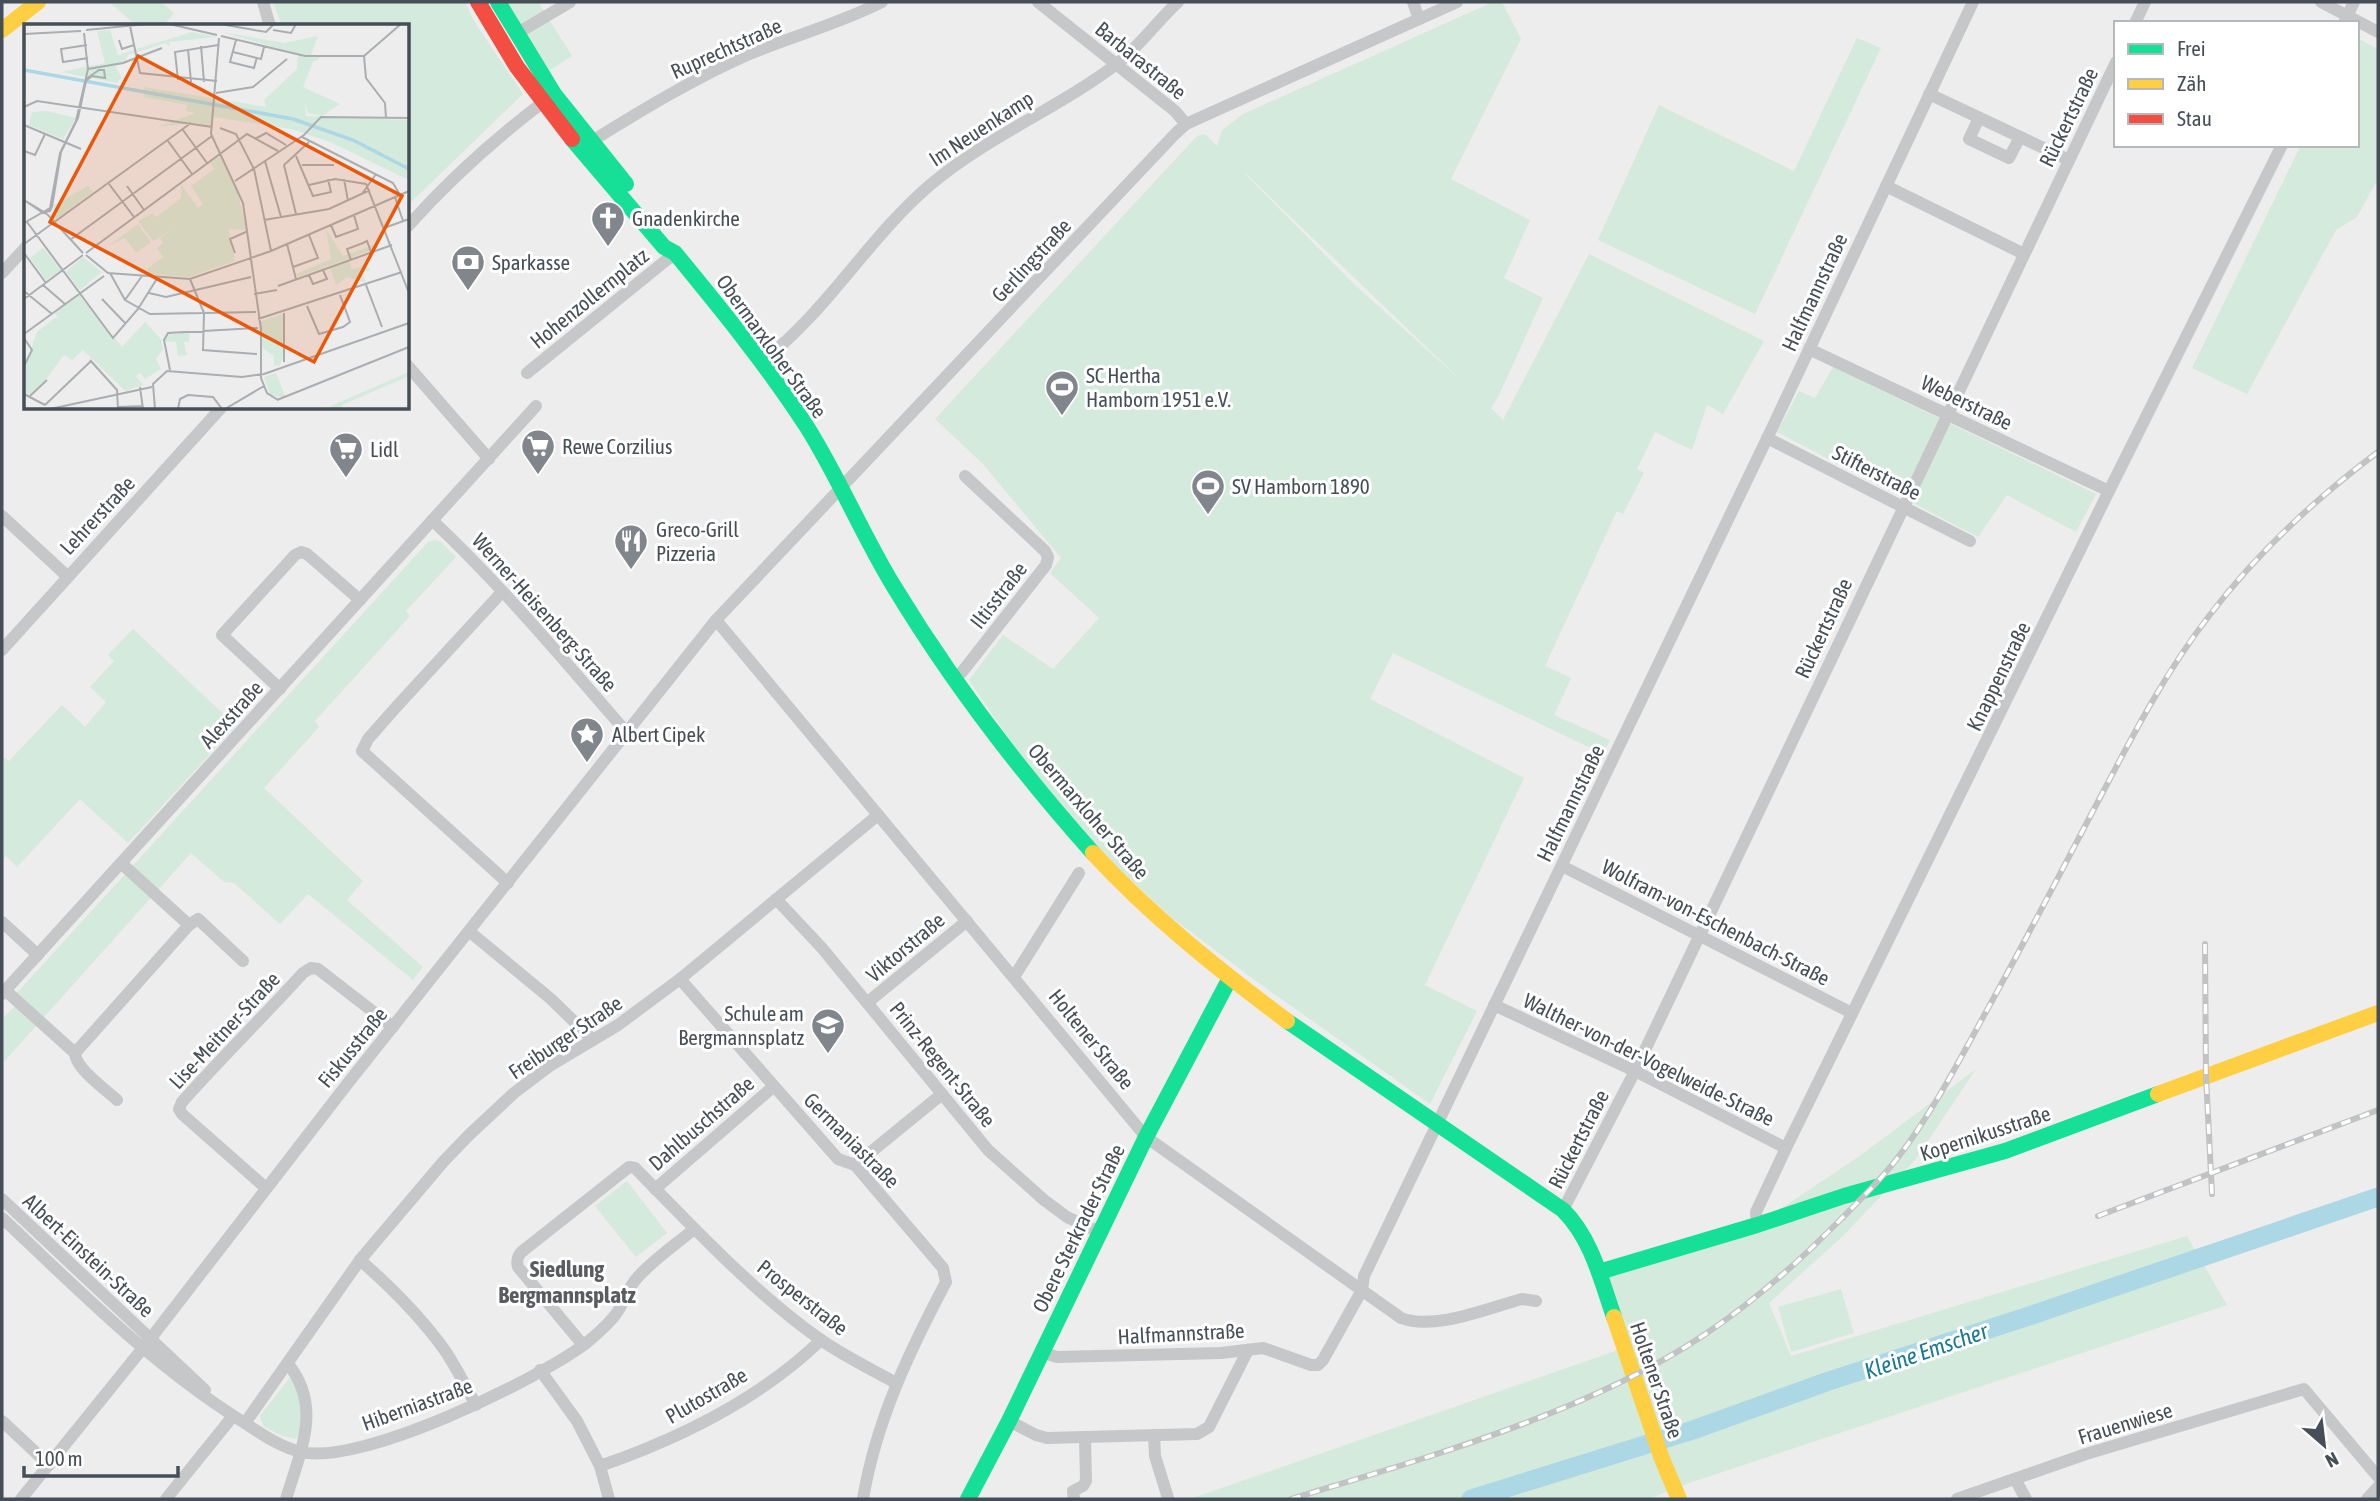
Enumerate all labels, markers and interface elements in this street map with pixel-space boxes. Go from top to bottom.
street label: Ruprechtstraße [667,13,785,83]
street label: Barbarastraße [1091,16,1191,104]
legend [2114,21,2359,147]
inset map [24,24,410,410]
text: Frei [2177,36,2206,60]
street label: Rückertstraße [2034,64,2102,170]
text: Zäh [2177,71,2206,95]
street label: Im Neuenkamp [924,85,1038,171]
text: Stau [2177,106,2212,130]
church icon: Gnadenkirche [589,199,627,248]
place label: Gnadenkirche [632,206,740,230]
street label: Gerlingstraße [986,213,1076,307]
street label: Halfmannstraße [1776,229,1852,355]
bank icon: Sparkasse [449,243,487,292]
street label: Hohenzollernplatz [525,243,653,353]
place label: Sparkasse [492,250,570,274]
street label: Obermarxloher Straße [712,270,832,422]
place label: SC Hertha Hamborn 1951 e.V. [1086,363,1231,411]
sports icon: SC Hertha Hamborn 1951 e.V. [1043,368,1081,417]
street label: Weberstraße [1918,370,2016,434]
supermarket icon: Rewe Corzilius [519,427,557,476]
supermarket icon: Lidl [327,430,365,479]
place label: Rewe Corzilius [562,434,672,458]
place label: Lidl [370,437,399,461]
street label: Stifterstraße [1829,440,1925,504]
sports icon: SV Hamborn 1890 [1189,467,1227,516]
street label: Lehrerstraße [55,471,139,559]
place label: SV Hamborn 1890 [1232,474,1370,498]
place label: Greco-Grill Pizzeria [656,517,739,565]
restaurant icon: Greco-Grill Pizzeria [612,522,650,571]
street label: Werner-Heisenberg-Straße [468,528,622,696]
street label: Iltisstraße [965,557,1031,633]
street label: Rückertstraße [1789,574,1857,682]
street label: Knappenstraße [1961,618,2035,734]
street label: Alexstraße [195,676,267,752]
place icon: Albert Cipek [568,715,606,764]
place label: Albert Cipek [612,722,705,746]
street label: Obermarxloher Straße [1024,738,1154,884]
street label: Halfmannstraße [1531,741,1609,865]
street label: Wolfram-von-Eschenbach-Straße [1598,854,1834,990]
street label: Viktorstraße [861,907,949,987]
street label: Lise-Meitner-Straße [164,967,284,1093]
street label: Holtener Straße [1044,984,1140,1094]
street label: Walther-von-der-Vogelweide-Straße [1520,988,1778,1130]
street label: Freiburger Straße [504,990,626,1084]
street label: Prinz-Regent-Straße [885,997,1001,1131]
place label: Schule am Bergmannsplatz [678,1001,804,1049]
street label: Fiskusstraße [312,1002,392,1092]
school or university icon: Schule am Bergmannsplatz [809,1006,847,1055]
street label: Dahlbuschstraße [644,1071,758,1175]
street label: Rückertstraße [1543,1086,1613,1192]
street label: Germaniastraße [799,1087,905,1193]
street label: Kopernikusstraße [1917,1101,2053,1165]
street label: Obere Sterkrader Straße [1027,1140,1129,1316]
street label: Albert-Einstein-Straße [19,1188,159,1322]
street label: Prosperstraße [753,1254,853,1340]
district label: Siedlung Bergmannsplatz [498,1256,637,1308]
water label: Kleine Emscher [1861,1317,1992,1384]
street label: Halfmannstraße [1117,1318,1245,1348]
street label: Holtener Straße [1626,1319,1688,1441]
street label: Plutostraße [661,1362,751,1428]
street label: Hiberniastraße [358,1373,476,1435]
street label: Frauenwiese [2075,1397,2175,1449]
north arrow [2289,1410,2359,1480]
scale bar [24,1434,178,1478]
text: 100 m [35,1446,83,1470]
text: N [2322,1448,2342,1472]

